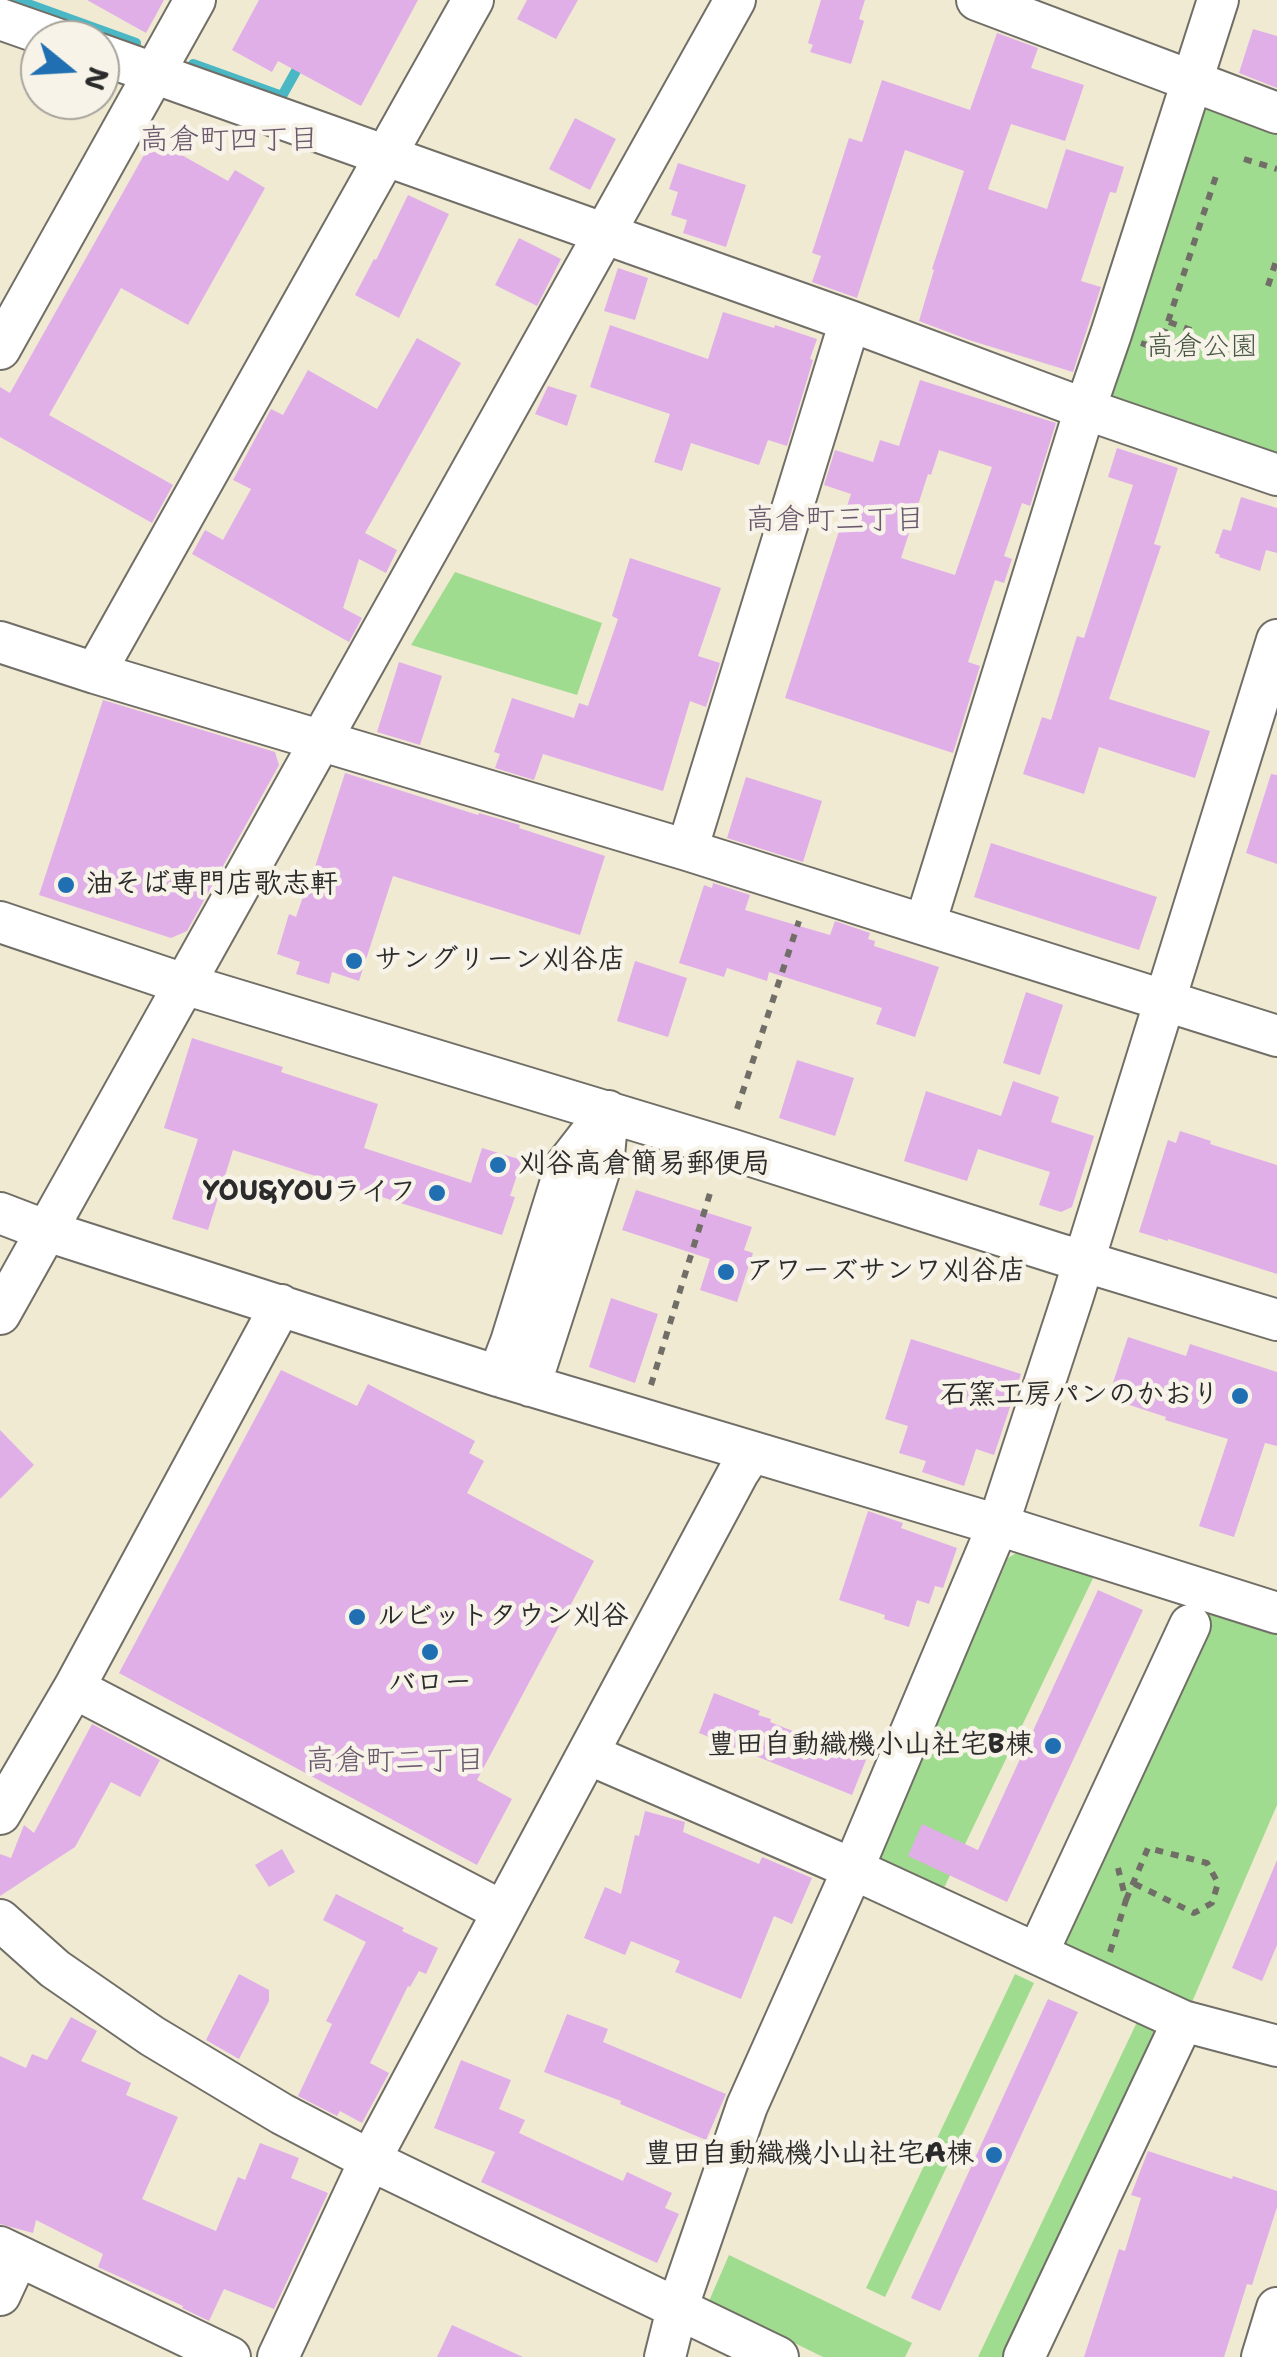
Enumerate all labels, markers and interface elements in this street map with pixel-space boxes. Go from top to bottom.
north arrow [20,20,120,120]
text: N [75,62,118,95]
district label: 高倉町四丁目 [139,123,319,159]
park label: 高倉公園 [1146,331,1258,365]
district label: 高倉町三丁目 [745,503,925,539]
place label: 油そば専門店歌志軒 [86,868,338,902]
marker: 油そば専門店歌志軒 [55,874,77,896]
place label: サングリーン刈谷店 [374,944,626,978]
marker: サングリーン刈谷店 [343,950,365,972]
place label: 刈谷高倉簡易郵便局 [518,1148,770,1182]
marker: 刈谷高倉簡易郵便局 [487,1154,509,1176]
place label: YOU&YOUライフ [202,1176,417,1210]
marker: YOU&YOUライフ [426,1182,448,1204]
place label: アワーズサンワ刈谷店 [746,1255,1026,1289]
marker: アワーズサンワ刈谷店 [715,1261,737,1283]
place label: 石窯工房パンのかおり [940,1379,1220,1413]
marker: 石窯工房パンのかおり [1229,1385,1251,1407]
place label: ルビットタウン刈谷 [377,1600,629,1634]
marker: ルビットタウン刈谷 [346,1606,368,1628]
marker: バロー [419,1641,441,1663]
place label: バロー [388,1667,472,1701]
place label: 豊田自動織機小山社宅B棟 [708,1729,1033,1763]
marker: 豊田自動織機小山社宅B棟 [1042,1735,1064,1757]
district label: 高倉町二丁目 [305,1744,485,1780]
place label: 豊田自動織機小山社宅A棟 [645,2138,974,2172]
marker: 豊田自動織機小山社宅A棟 [983,2144,1005,2166]

